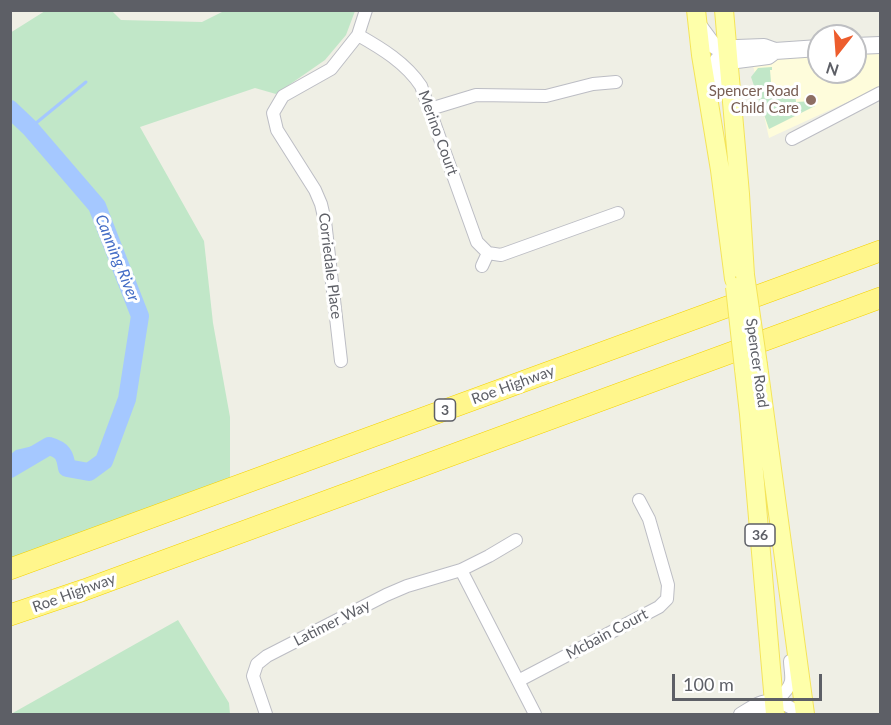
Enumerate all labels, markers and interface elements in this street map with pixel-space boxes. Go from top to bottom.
north arrow [807,24,867,84]
text: N [824,59,841,81]
place label: Spencer Road Child Care [709,82,799,117]
street label: Merino Court [414,88,462,178]
marker: Spencer Road Child Care [804,93,818,107]
water label: Canning River [91,212,143,304]
street label: Corriedale Place [315,212,345,320]
street label: Spencer Road [742,317,772,409]
street label: Roe Highway [469,362,557,408]
road number: 3 [434,399,456,421]
road number: 36 [745,524,775,546]
street label: Roe Highway [30,570,118,616]
street label: Latimer Way [291,596,373,650]
street label: Mcbain Court [563,605,651,663]
scale bar [675,662,825,700]
text: 100 m [683,673,734,695]

